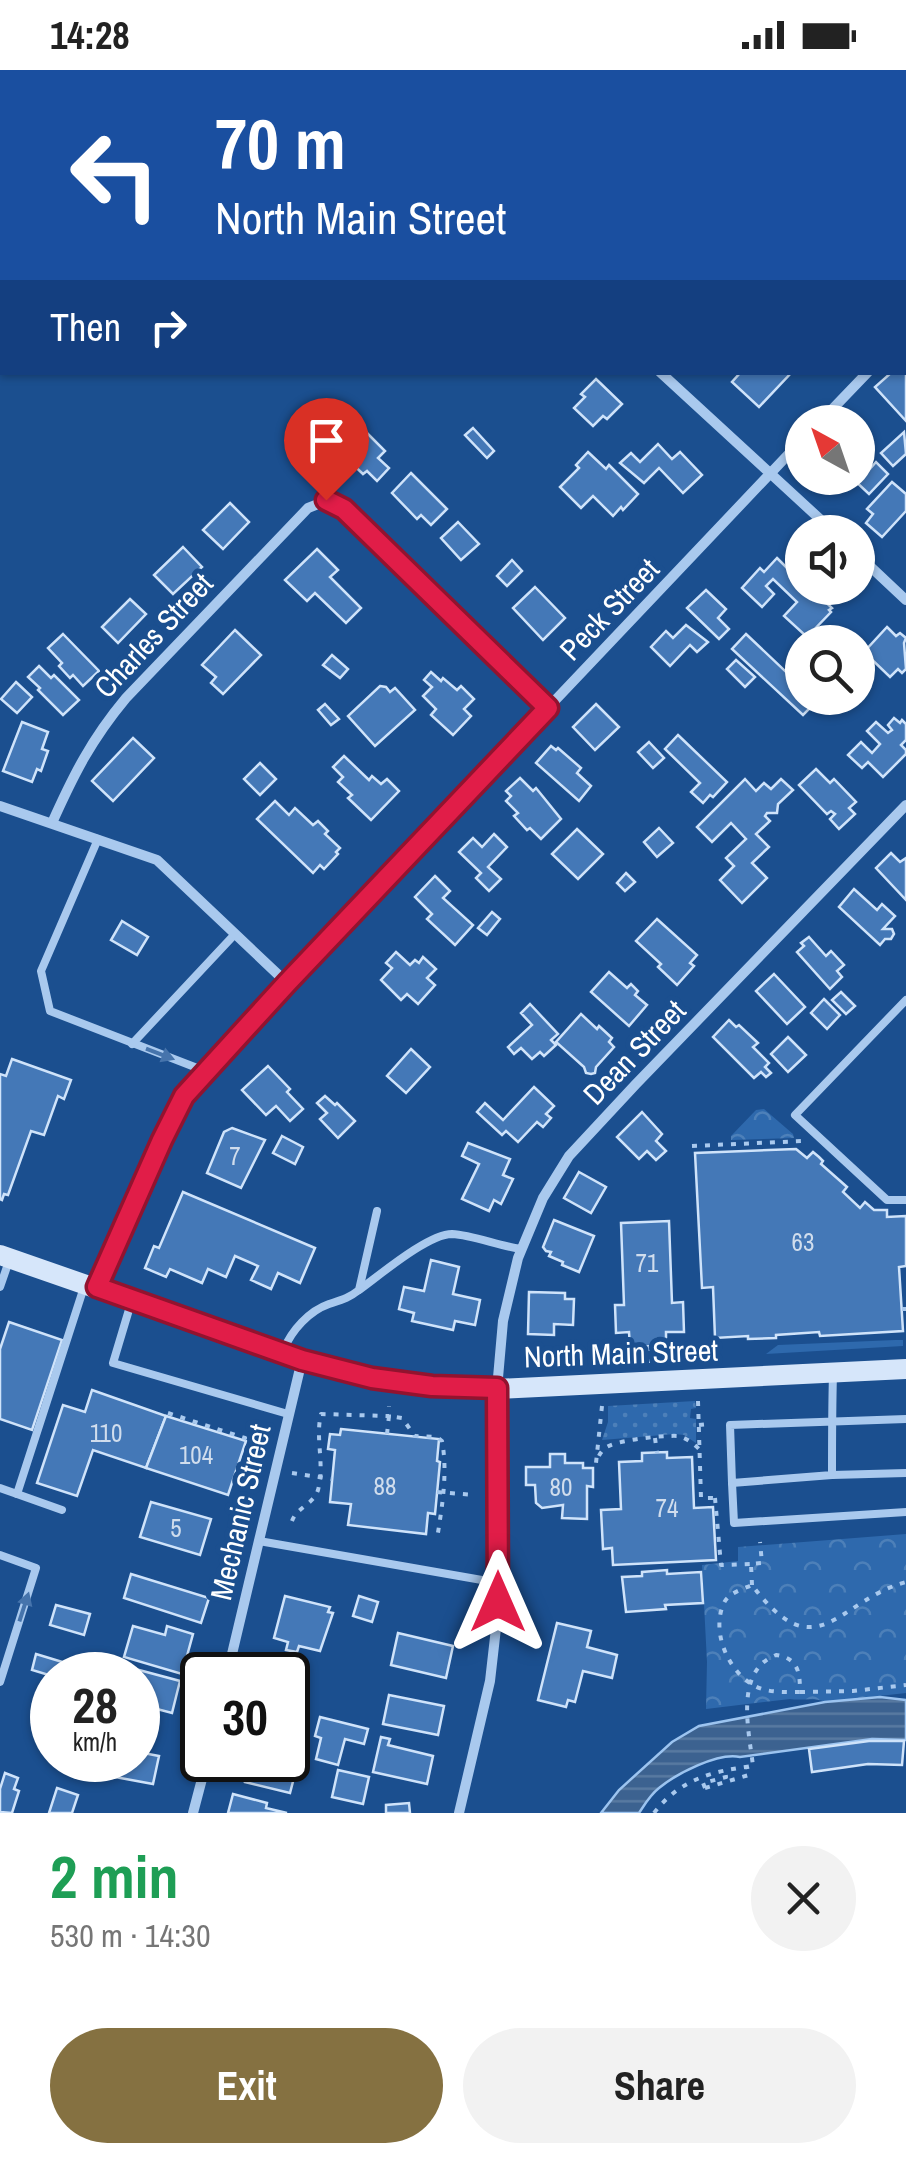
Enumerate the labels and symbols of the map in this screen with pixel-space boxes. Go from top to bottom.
pin [284,398,369,501]
north arrow [785,405,875,495]
street label: Peck Street [550,549,668,669]
street label: Charles Street [85,564,221,706]
street label: Dean Street [574,991,694,1113]
one-way arrow [146,1047,176,1062]
house number: 7 [229,1139,241,1173]
house number: 63 [792,1225,814,1259]
house number: 71 [636,1246,659,1280]
street label: North Main Street [523,1330,719,1376]
house number: 110 [90,1416,122,1450]
street label: Mechanic Street [200,1420,280,1604]
house number: 104 [179,1438,213,1472]
house number: 88 [374,1469,396,1503]
house number: 80 [550,1470,572,1504]
house number: 74 [656,1491,678,1525]
house number: 5 [170,1511,182,1545]
position arrow [446,1550,550,1654]
one-way arrow [17,1591,32,1621]
speed limit sign: 30 [180,1652,310,1782]

